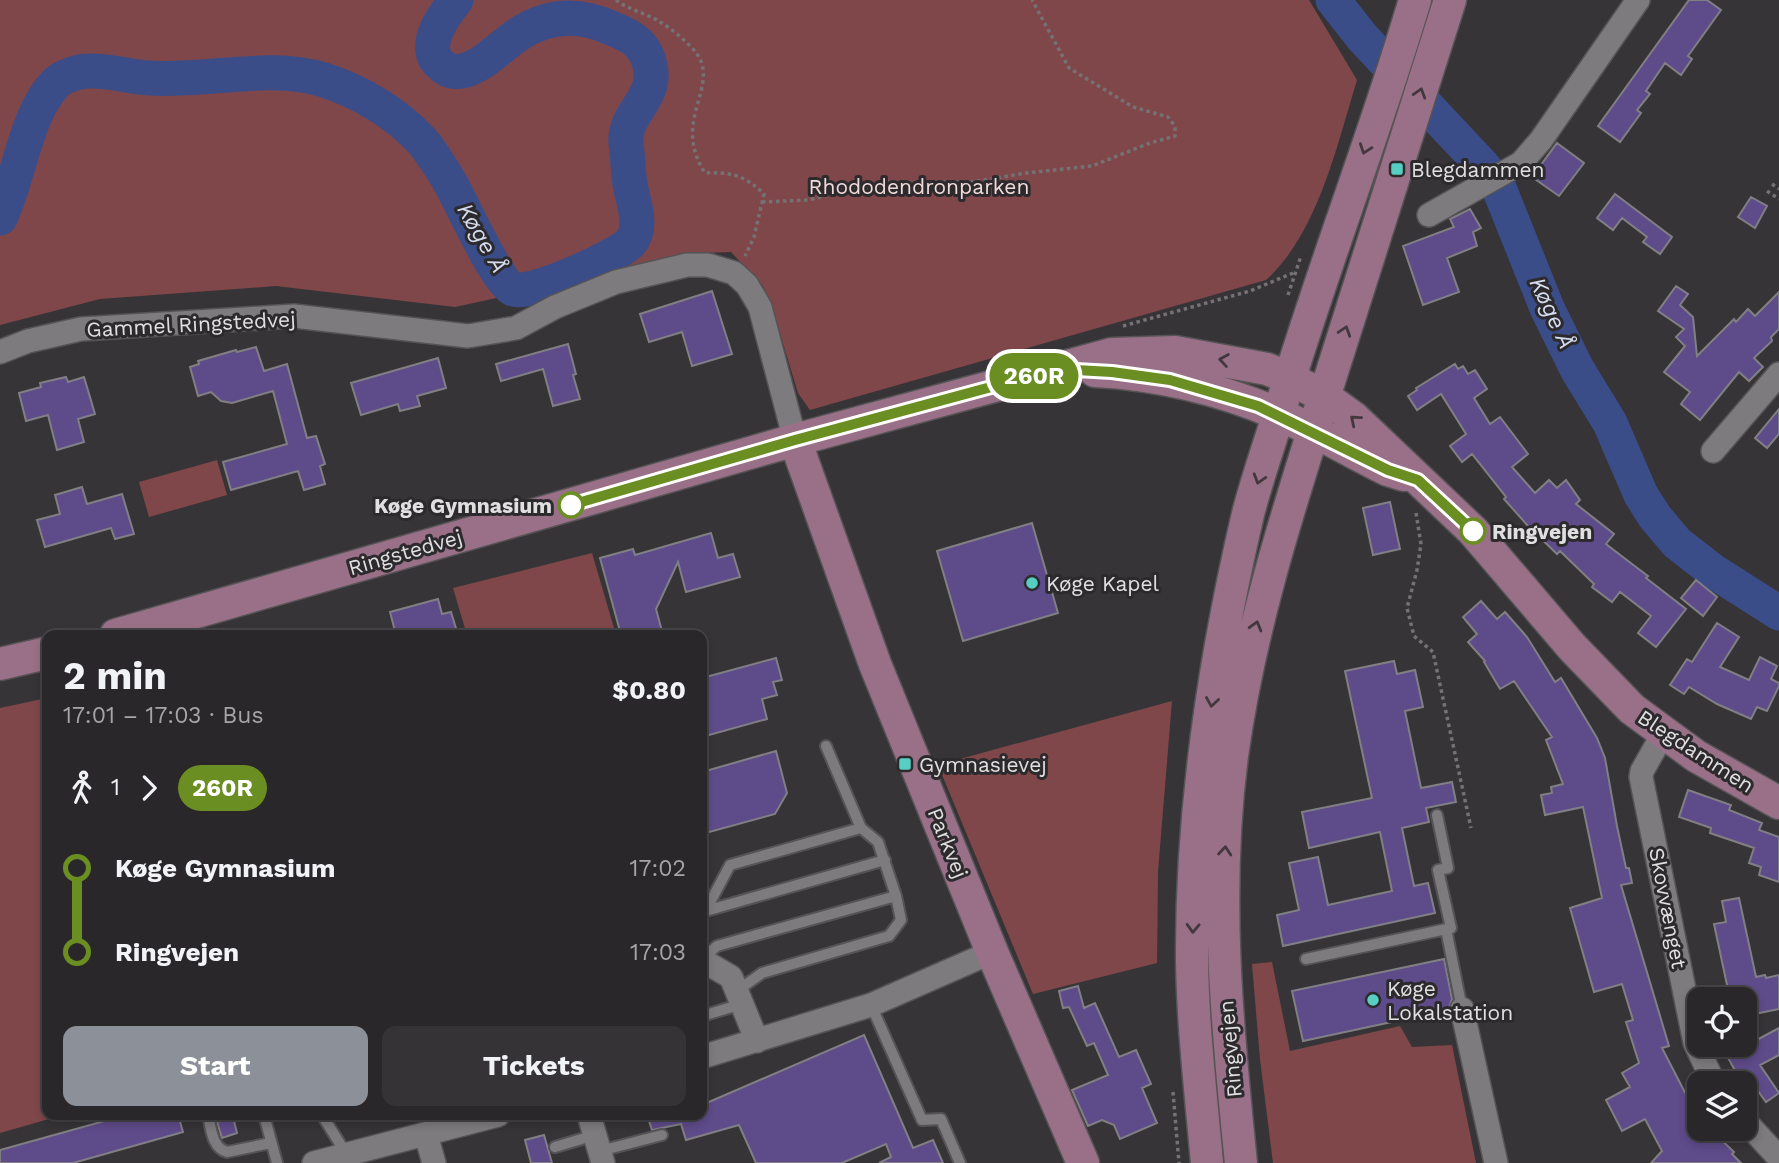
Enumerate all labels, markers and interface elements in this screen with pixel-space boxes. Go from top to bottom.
one-way arrow [1412,87,1427,99]
one-way arrow [1359,143,1373,155]
place label: Blegdammen [1411,157,1545,182]
marker: Blegdammen [1389,161,1405,177]
park label: Rhododendronparken [809,174,1029,199]
water label: Køge Å [451,198,513,278]
water label: Køge Å [1524,273,1580,353]
street label: Gammel Ringstedvej [86,306,296,342]
one-way arrow [1337,326,1352,338]
line badge: 260R [985,353,1083,399]
one-way arrow [1218,353,1230,368]
text: 260R [1003,362,1065,390]
one-way arrow [1350,415,1362,428]
one-way arrow [1252,473,1267,485]
marker: Køge Gymnasium [558,492,584,518]
place label: Køge Gymnasium [374,493,552,518]
marker: Ringvejen [1460,518,1486,544]
place label: Ringvejen [1492,519,1592,544]
street label: Ringstedvej [345,524,465,580]
place label: Køge Kapel [1046,571,1160,596]
marker: Køge Kapel [1024,575,1040,591]
one-way arrow [1248,620,1263,632]
text: 2 min [63,654,167,698]
text: $0.80 [612,675,686,705]
one-way arrow [1205,696,1220,708]
text: 17:01 – 17:03 · Bus [63,702,264,729]
street label: Blegdammen [1633,704,1759,798]
place label: Gymnasievej [919,752,1047,777]
marker: Gymnasievej [897,756,913,772]
icon: walk [63,769,101,807]
icon: forward [130,769,168,807]
text: 1 [111,774,120,801]
text: 260R [192,774,253,802]
street label: Parkvej [923,804,973,882]
one-way arrow [1217,845,1232,856]
street label: Skovvænget [1644,845,1692,971]
text: Køge Gymnasium [115,853,335,883]
text: 17:02 [630,855,686,882]
one-way arrow [1186,923,1201,934]
text: Ringvejen [115,937,239,967]
text: 17:03 [630,939,686,966]
place label: Køge Lokalstation [1387,976,1513,1025]
map controls [1687,987,1757,1141]
button: locate [1687,987,1757,1057]
marker: Køge Lokalstation [1365,992,1381,1008]
street label: Ringvejen [1213,999,1247,1099]
button: Start [63,1026,368,1106]
button: Tickets [382,1026,686,1106]
button: layers [1687,1071,1757,1141]

